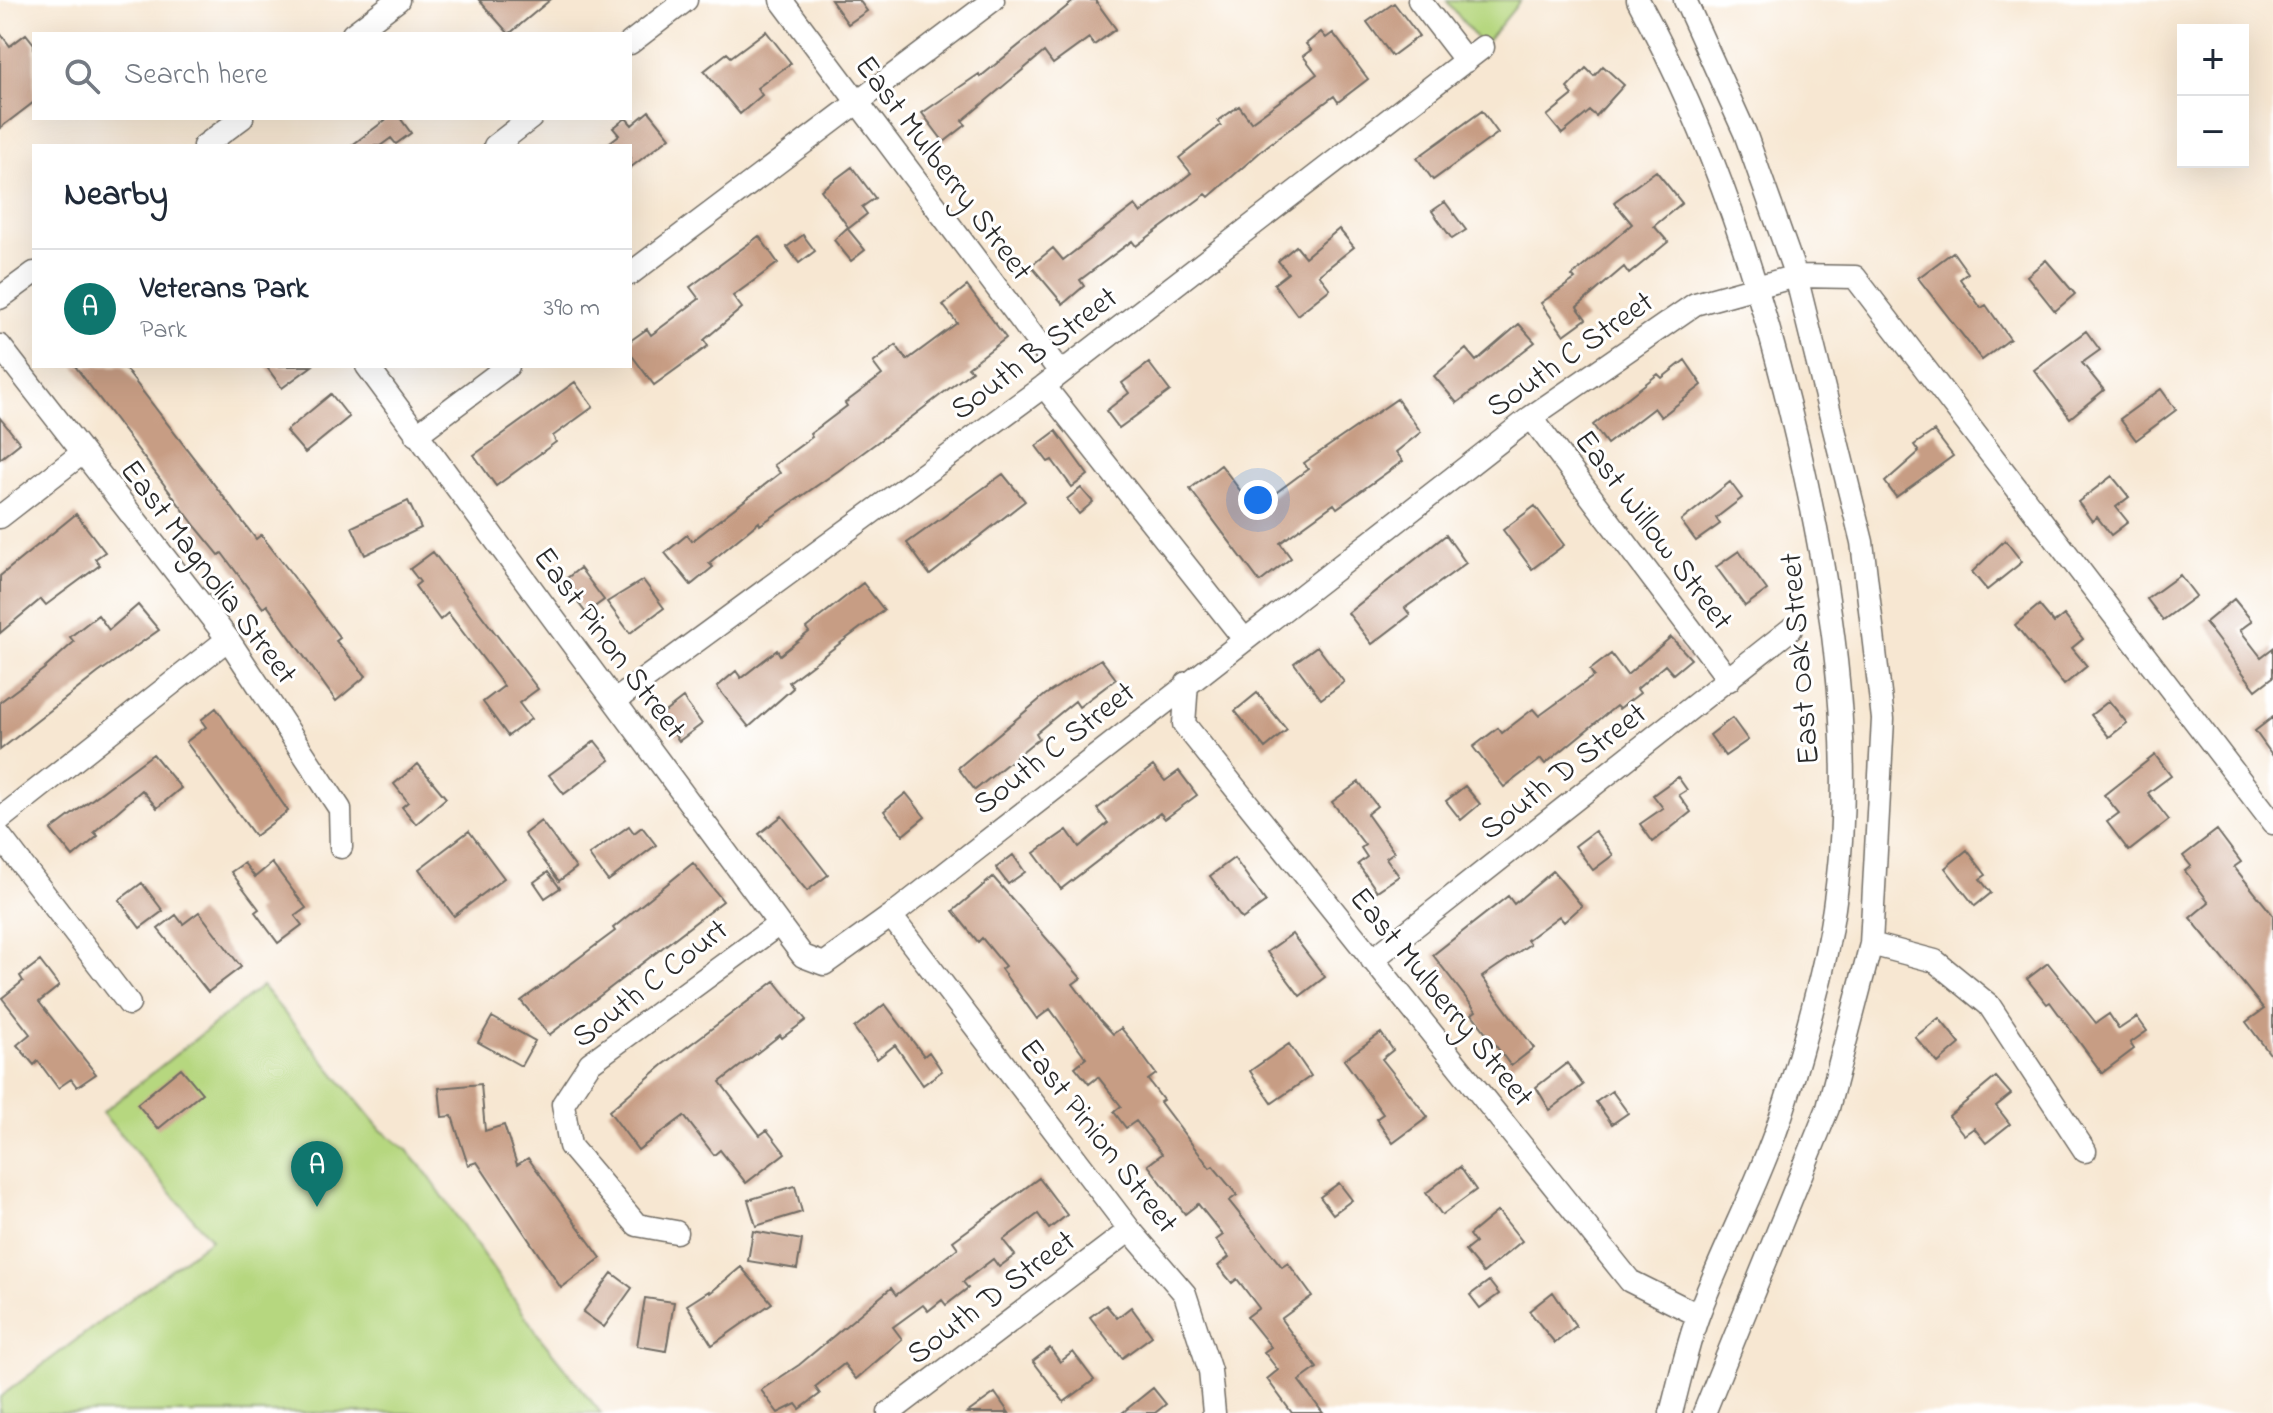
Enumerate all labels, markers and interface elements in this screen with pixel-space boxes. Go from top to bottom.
map controls [2177,24,2249,168]
button: + [2177,24,2249,96]
search box [32,32,632,120]
street label: East Mulberry Street [842,46,1043,292]
icon: search [60,54,104,98]
text: Search here [124,54,268,98]
button: − [2177,96,2249,168]
text: Nearby [64,171,168,221]
text: Veterans Park [140,268,308,312]
street label: South B Street [941,276,1129,434]
street label: South C Street [1477,280,1665,431]
text: A [82,290,98,328]
text: 390 m [544,290,600,328]
text: Park [140,312,187,350]
street label: East Willow Street [1561,421,1744,642]
street label: East Magnolia Street [107,451,308,696]
your location [1238,480,1278,520]
street label: East Pinon Street [520,538,697,751]
street label: East Oak Street [1769,550,1834,767]
street label: South C Street [964,671,1147,828]
street label: South D Street [1470,692,1658,853]
street label: East Mulberry Street [1336,878,1544,1119]
street label: South C Court [563,908,740,1061]
street label: East Pinion Street [1006,1029,1189,1245]
pin: A [291,1141,343,1207]
street label: South D Street [898,1219,1087,1378]

